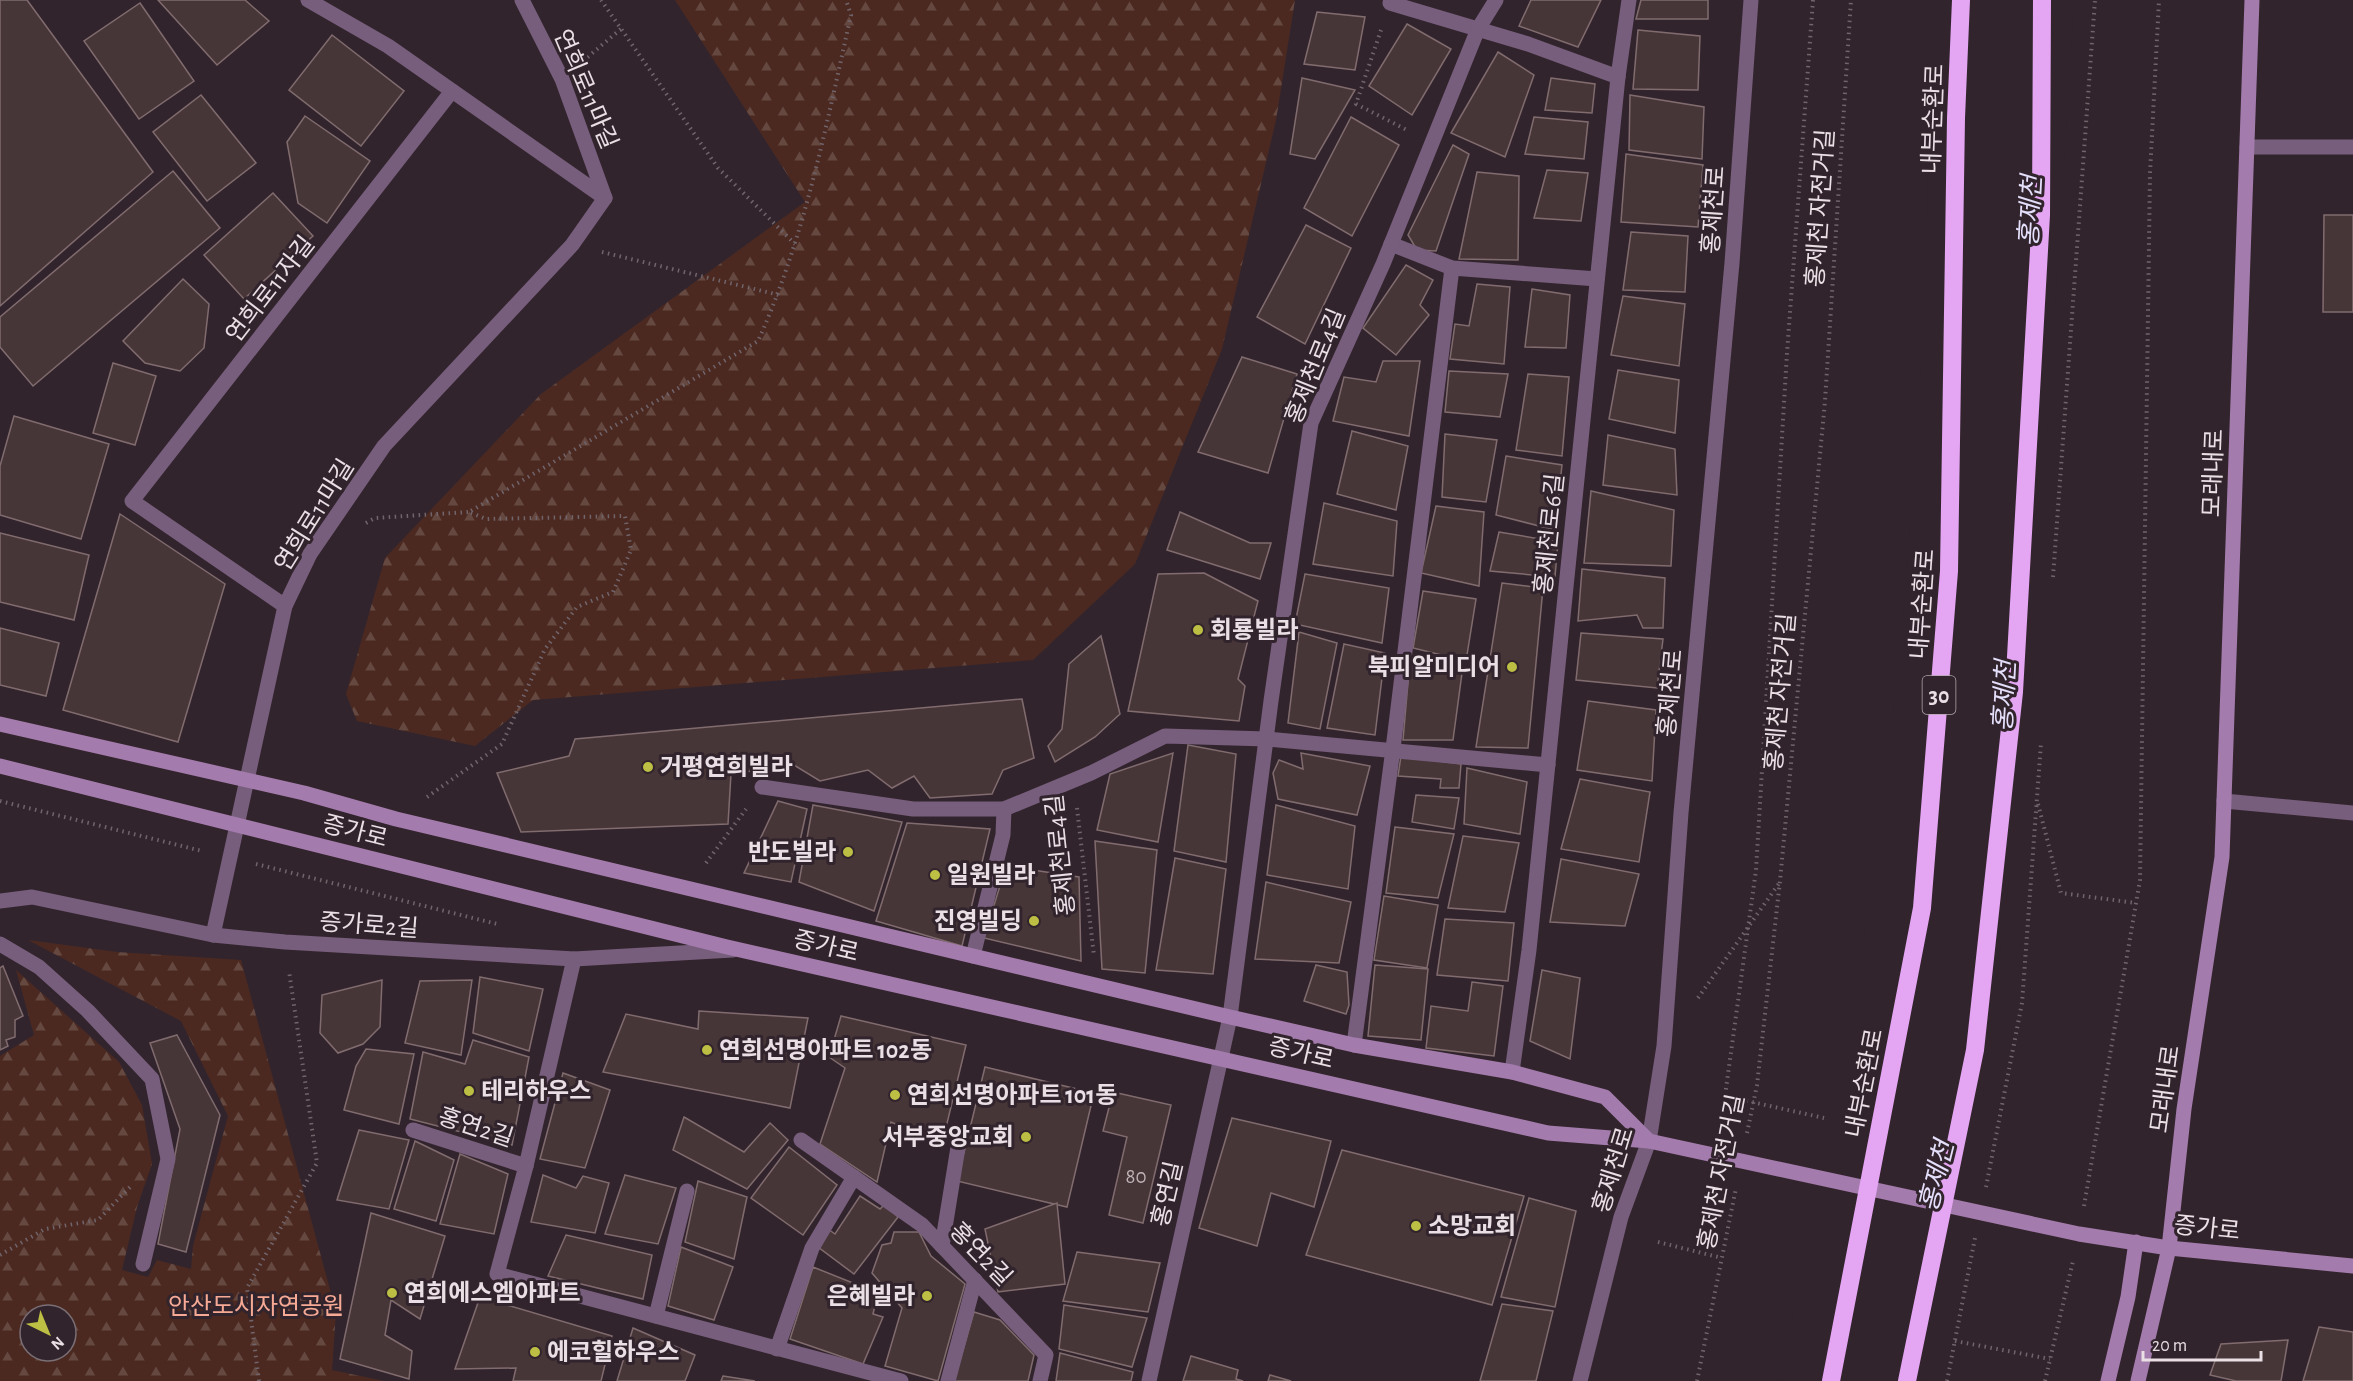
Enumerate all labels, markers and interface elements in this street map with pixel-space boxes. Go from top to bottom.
street label: 연희로11마길 [549,26,622,152]
street label: 내부순환로 [1919,63,1948,175]
street label: 홍제천 자전거길 [1802,128,1838,288]
street label: 홍제천로 [1697,165,1729,255]
water label: 홍제천 [2015,171,2046,248]
street label: 연희로11자길 [221,232,319,347]
street label: 홍제천로4길 [1280,305,1350,427]
street label: 모래내로 [2199,428,2228,518]
street label: 연희로11마길 [270,455,359,576]
street label: 홍제천로6길 [1530,472,1568,596]
street label: 내부순환로 [1906,548,1939,660]
street label: 홍제천 자전거길 [1760,612,1800,772]
place label: 회룡빌라 [1210,617,1298,643]
marker: 회룡빌라 [1191,623,1205,637]
street label: 홍제천로 [1653,648,1687,738]
place label: 북피알미디어 [1368,654,1500,680]
water label: 홍제천 [1989,656,2020,733]
marker: 북피알미디어 [1505,660,1519,674]
road number: 30 [1922,676,1956,714]
place label: 거평연희빌라 [660,754,792,780]
marker: 거평연희빌라 [641,760,655,774]
street label: 홍제천로4길 [1041,793,1079,917]
street label: 증가로 [320,811,390,852]
place label: 반도빌라 [748,839,836,865]
marker: 반도빌라 [841,845,855,859]
place label: 일원빌라 [947,862,1035,888]
marker: 일원빌라 [928,868,942,882]
place label: 진영빌딩 [934,908,1022,934]
street label: 증가로2길 [319,910,419,941]
marker: 진영빌딩 [1027,914,1041,928]
street label: 증가로 [791,927,861,966]
street label: 내부순환로 [1842,1027,1887,1140]
street label: 증가로 [1266,1034,1336,1073]
place label: 연희선명아파트 102동 [719,1037,932,1063]
marker: 연희선명아파트 102동 [700,1043,714,1057]
street label: 모래내로 [2147,1044,2184,1135]
place label: 테리하우스 [481,1078,591,1104]
place label: 연희선명아파트 101동 [907,1082,1117,1108]
marker: 테리하우스 [462,1084,476,1098]
marker: 연희선명아파트 101동 [888,1088,902,1102]
street label: 홍제천 자전거길 [1693,1092,1749,1252]
street label: 홍연2길 [435,1103,517,1151]
place label: 서부중앙교회 [882,1124,1014,1150]
street label: 홍제천로 [1588,1124,1638,1216]
marker: 서부중앙교회 [1019,1130,1033,1144]
water label: 홍제천 [1915,1135,1959,1214]
street label: 홍연길 [1147,1159,1187,1229]
house number: 80 [1125,1166,1147,1187]
place label: 소망교회 [1428,1213,1516,1239]
street label: 증가로 [2173,1213,2241,1244]
street label: 홍연2길 [945,1217,1017,1291]
marker: 소망교회 [1409,1219,1423,1233]
place label: 연희에스엠아파트 [404,1280,581,1306]
place label: 은혜빌라 [827,1283,915,1309]
marker: 연희에스엠아파트 [385,1286,399,1300]
marker: 은혜빌라 [920,1289,934,1303]
park label: 안산도시자연공원 [168,1294,344,1319]
north arrow [18,1303,78,1363]
scale bar [2143,1324,2262,1362]
text: N [48,1334,67,1353]
text: 20 m [2152,1337,2187,1355]
place label: 에코힐하우스 [547,1339,679,1365]
marker: 에코힐하우스 [528,1345,542,1359]

